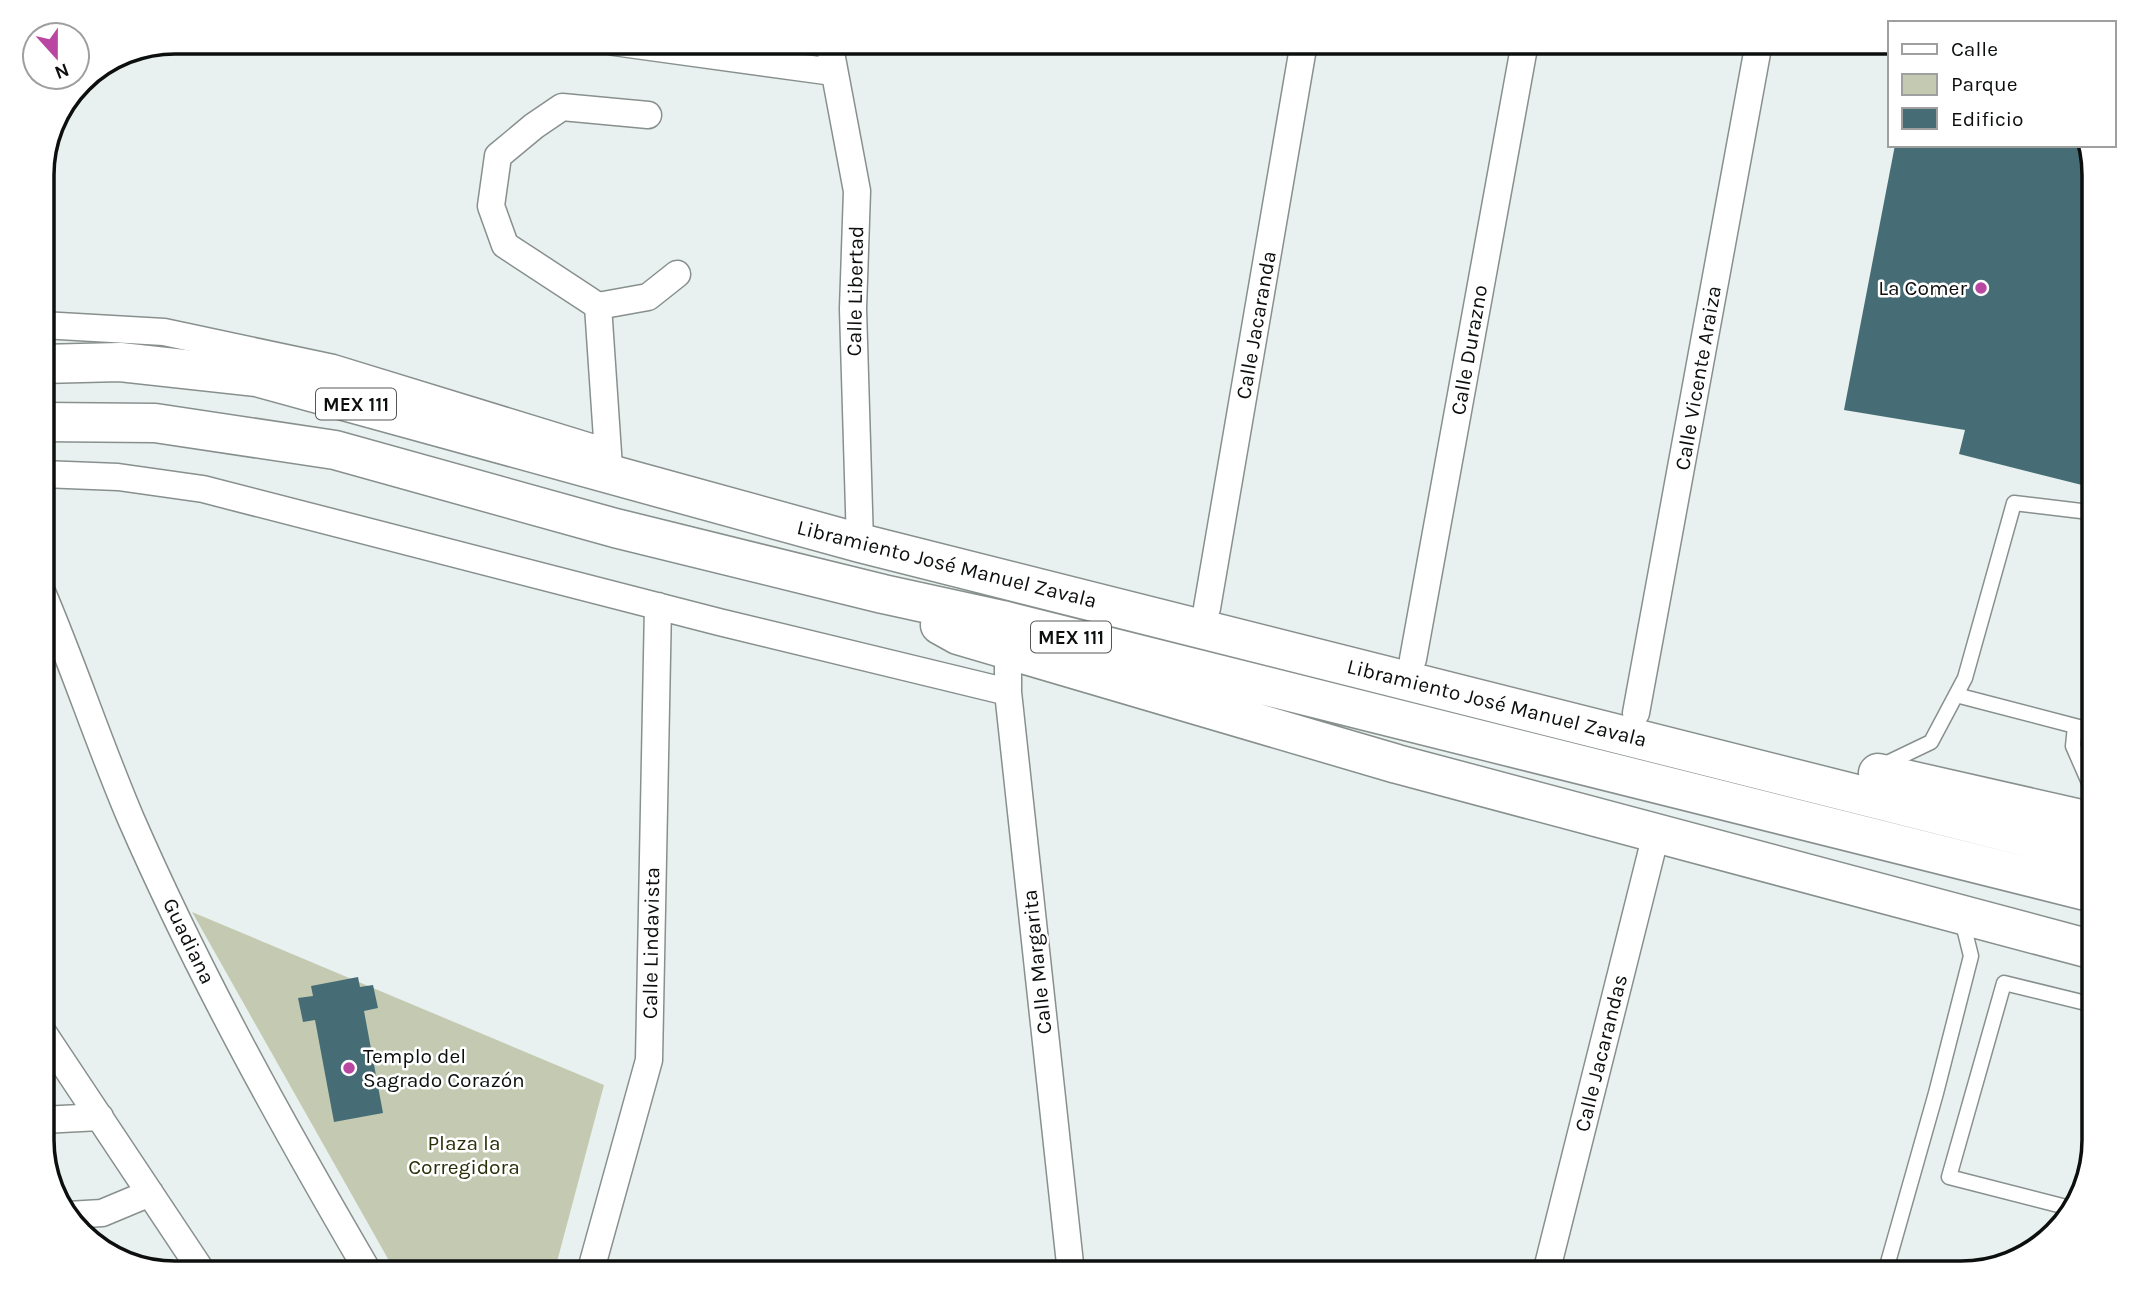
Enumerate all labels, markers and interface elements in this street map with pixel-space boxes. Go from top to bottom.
north arrow [21,21,91,91]
legend [1888,21,2115,147]
text: Calle [1951,37,1998,61]
text: N [51,58,72,84]
text: Parque [1951,72,2018,96]
text: Edificio [1951,107,2024,131]
street label: Calle Libertad [842,225,868,357]
street label: Calle Jacaranda [1231,249,1281,401]
place label: La Comer [1878,276,1967,300]
marker: La Comer [1973,280,1989,296]
street label: Calle Durazno [1446,283,1492,417]
street label: Calle Vicente Araiza [1670,284,1726,472]
road number: MEX 111 [316,388,396,420]
street label: Libramiento José Manuel Zavala [795,515,1099,613]
road number: MEX 111 [1031,622,1111,652]
street label: Libramiento José Manuel Zavala [1345,654,1649,752]
street label: Calle Lindavista [638,867,664,1019]
street label: Calle Margarita [1017,888,1057,1036]
street label: Guadiana [158,894,220,988]
street label: Calle Jacarandas [1570,972,1632,1134]
place label: Templo del Sagrado Corazón [363,1044,525,1092]
marker: Templo del Sagrado Corazón [341,1060,357,1076]
park label: Plaza la Corregidora [408,1131,520,1179]

